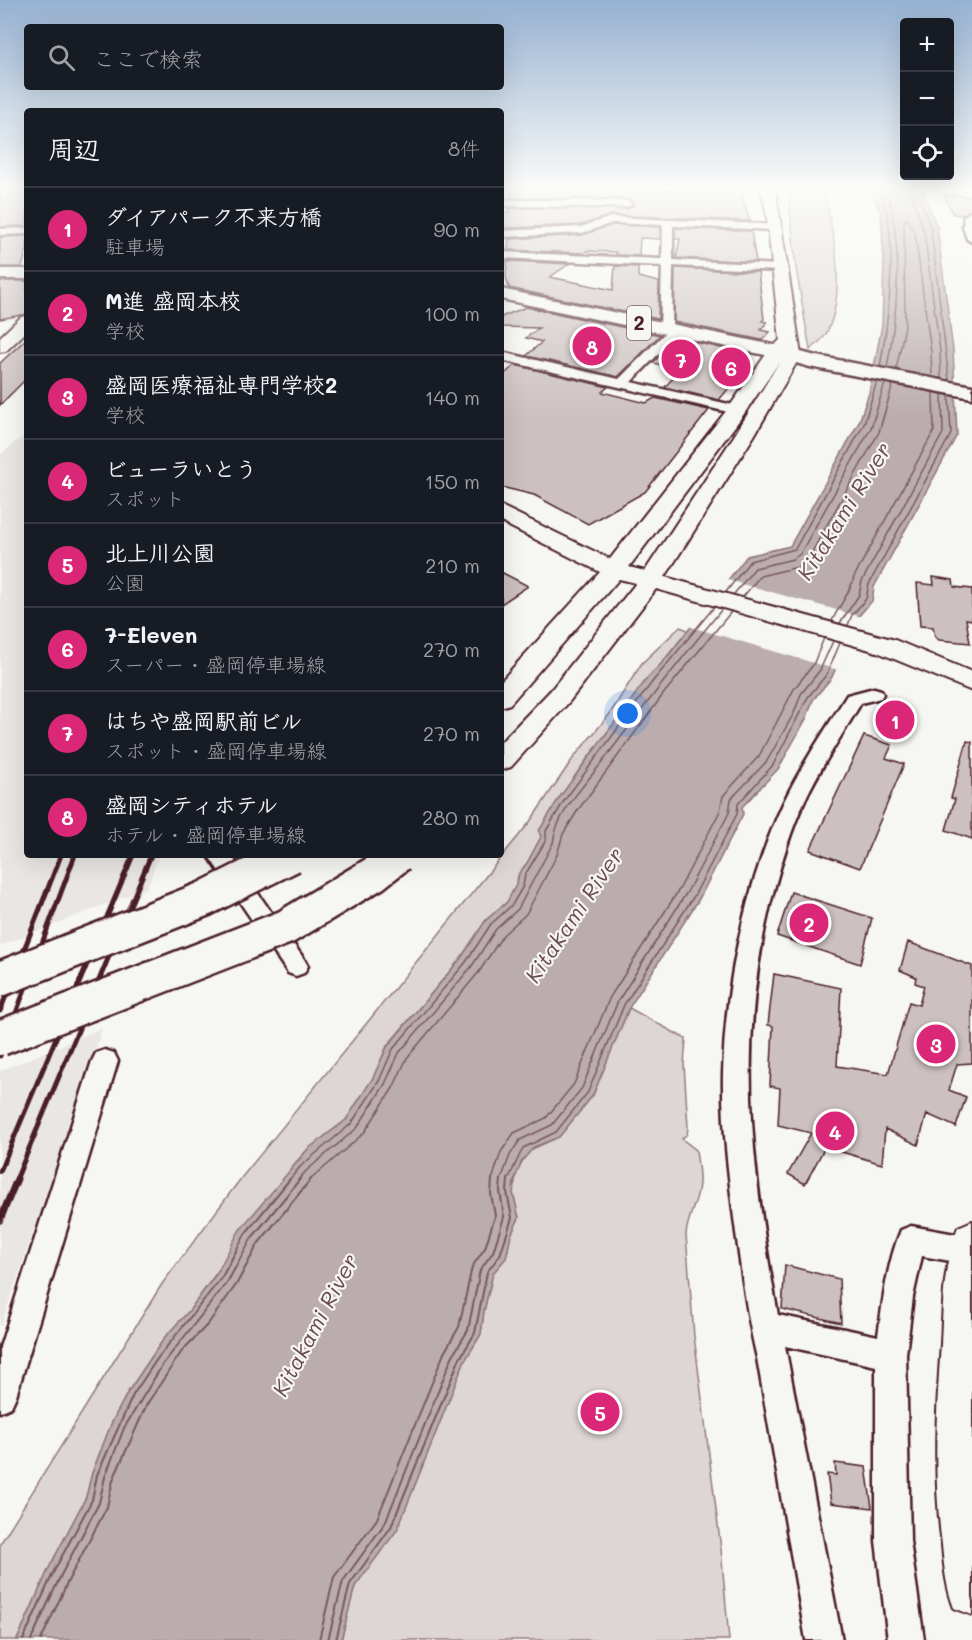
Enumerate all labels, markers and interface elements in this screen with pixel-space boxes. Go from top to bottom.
map controls [900,18,954,180]
button: + [900,18,954,72]
search box [24,24,504,90]
icon: search [45,41,78,74]
text: ここで検索 [93,44,203,73]
button: − [900,72,954,126]
button: locate [900,126,954,180]
text: 周辺 [48,132,100,166]
text: 8件 [448,135,480,161]
text: ダイアパーク不来方橋 [105,202,321,231]
text: 1 [63,216,72,242]
text: 90 m [434,216,480,242]
text: 駐車場 [105,233,165,259]
text: M進 盛岡本校 [105,286,241,315]
text: 2 [62,300,73,326]
text: 100 m [424,300,480,326]
road number: 2 [627,306,651,340]
text: 学校 [105,317,145,343]
pin: 8 [572,324,612,368]
pin: 7 [662,336,700,382]
pin: 6 [712,344,750,389]
text: 盛岡医療福祉専門学校2 [105,370,337,399]
text: 3 [62,384,74,410]
text: 140 m [425,384,480,410]
text: 学校 [105,401,145,427]
water label: Kitakami River [790,436,898,585]
text: ビューラいとう [105,454,257,483]
text: 4 [61,468,74,494]
text: 150 m [425,468,480,494]
text: スポット [105,485,185,511]
text: 北上川公園 [105,538,215,567]
text: 5 [62,552,73,578]
text: 210 m [425,552,480,578]
text: 公園 [105,569,145,595]
text: 7-Eleven [105,620,197,649]
text: 6 [61,636,74,662]
text: 270 m [423,636,480,662]
text: スーパー · 盛岡停車場線 [105,651,326,677]
pin: 1 [876,698,914,742]
your location [613,699,642,728]
text: はちや盛岡駅前ビル [105,706,303,735]
text: 7 [62,720,73,746]
text: 270 m [423,720,480,746]
text: スポット · 盛岡停車場線 [105,737,327,763]
text: 盛岡シティホテル [105,790,278,819]
text: 8 [61,804,74,830]
text: 280 m [422,804,480,830]
text: ホテル · 盛岡停車場線 [105,821,306,847]
water label: Kitakami River [518,841,630,988]
pin: 2 [790,900,828,946]
pin: 3 [916,1022,956,1066]
pin: 4 [816,1108,854,1154]
water label: Kitakami River [265,1249,364,1401]
pin: 5 [580,1390,620,1434]

